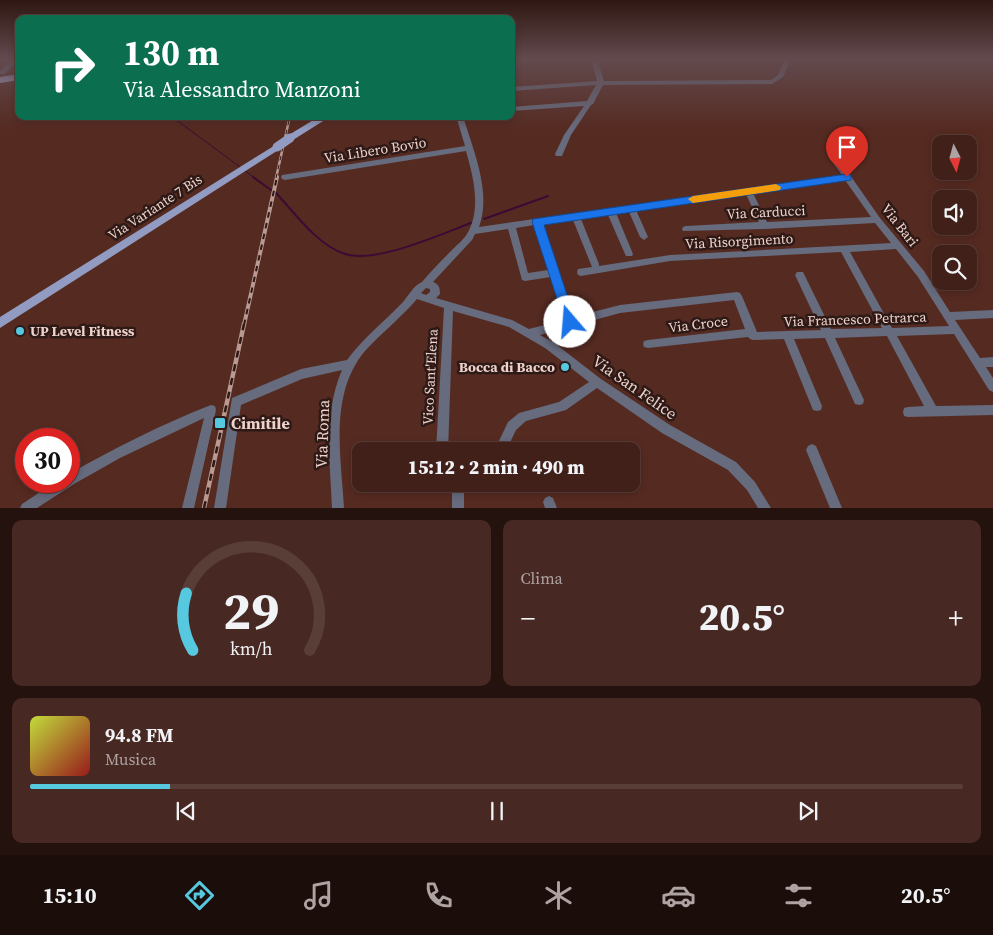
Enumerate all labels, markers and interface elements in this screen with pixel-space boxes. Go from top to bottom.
text: 130 m [123,29,219,77]
icon: right [40,35,105,100]
text: Via Alessandro Manzoni [123,74,361,104]
pin [826,126,868,177]
street label: Via Libero Bovio [322,132,428,168]
icon: arrive [833,133,861,161]
north arrow [932,135,978,180]
map controls [932,135,977,290]
street label: Via Variante 7 Bis [104,169,206,245]
button: sound [932,190,977,235]
street label: Via Bari [877,199,923,251]
street label: Via Carducci [726,200,806,224]
street label: Via Risorgimento [684,228,794,254]
button: search [932,245,977,290]
position arrow [543,295,595,347]
street label: Via Francesco Petrarca [783,306,928,331]
street label: Via Croce [667,310,729,338]
place label: UP Level Fitness [30,321,135,341]
marker: UP Level Fitness [14,325,26,337]
street label: Vico Sant'Elena [417,328,443,426]
street label: Via San Felice [588,350,682,424]
place label: Bocca di Bacco [459,357,555,377]
marker: Bocca di Bacco [559,361,571,373]
street label: Via Roma [310,399,334,469]
place label: Cimitile [231,412,290,434]
marker: Cimitile [213,416,227,430]
speed limit sign: 30 [15,428,80,493]
text: 15:12 · 2 min · 490 m [407,454,585,480]
text: Clima [521,567,563,589]
text: 29 [223,575,279,646]
text: 20.5° [698,591,785,643]
text: − [521,599,535,637]
text: + [948,599,963,637]
text: km/h [230,636,273,661]
text: 94.8 FM [105,722,174,748]
text: Musica [105,748,156,770]
icon: previous [172,797,200,825]
icon: pause [483,797,511,825]
icon: next [794,797,822,825]
icon: directions [182,878,217,913]
icon: music [301,878,336,913]
icon: phone [421,878,456,913]
icon: climate [541,878,576,913]
icon: car [661,878,696,913]
icon: filters [781,878,816,913]
text: 15:10 [42,880,97,910]
text: 20.5° [901,880,950,910]

